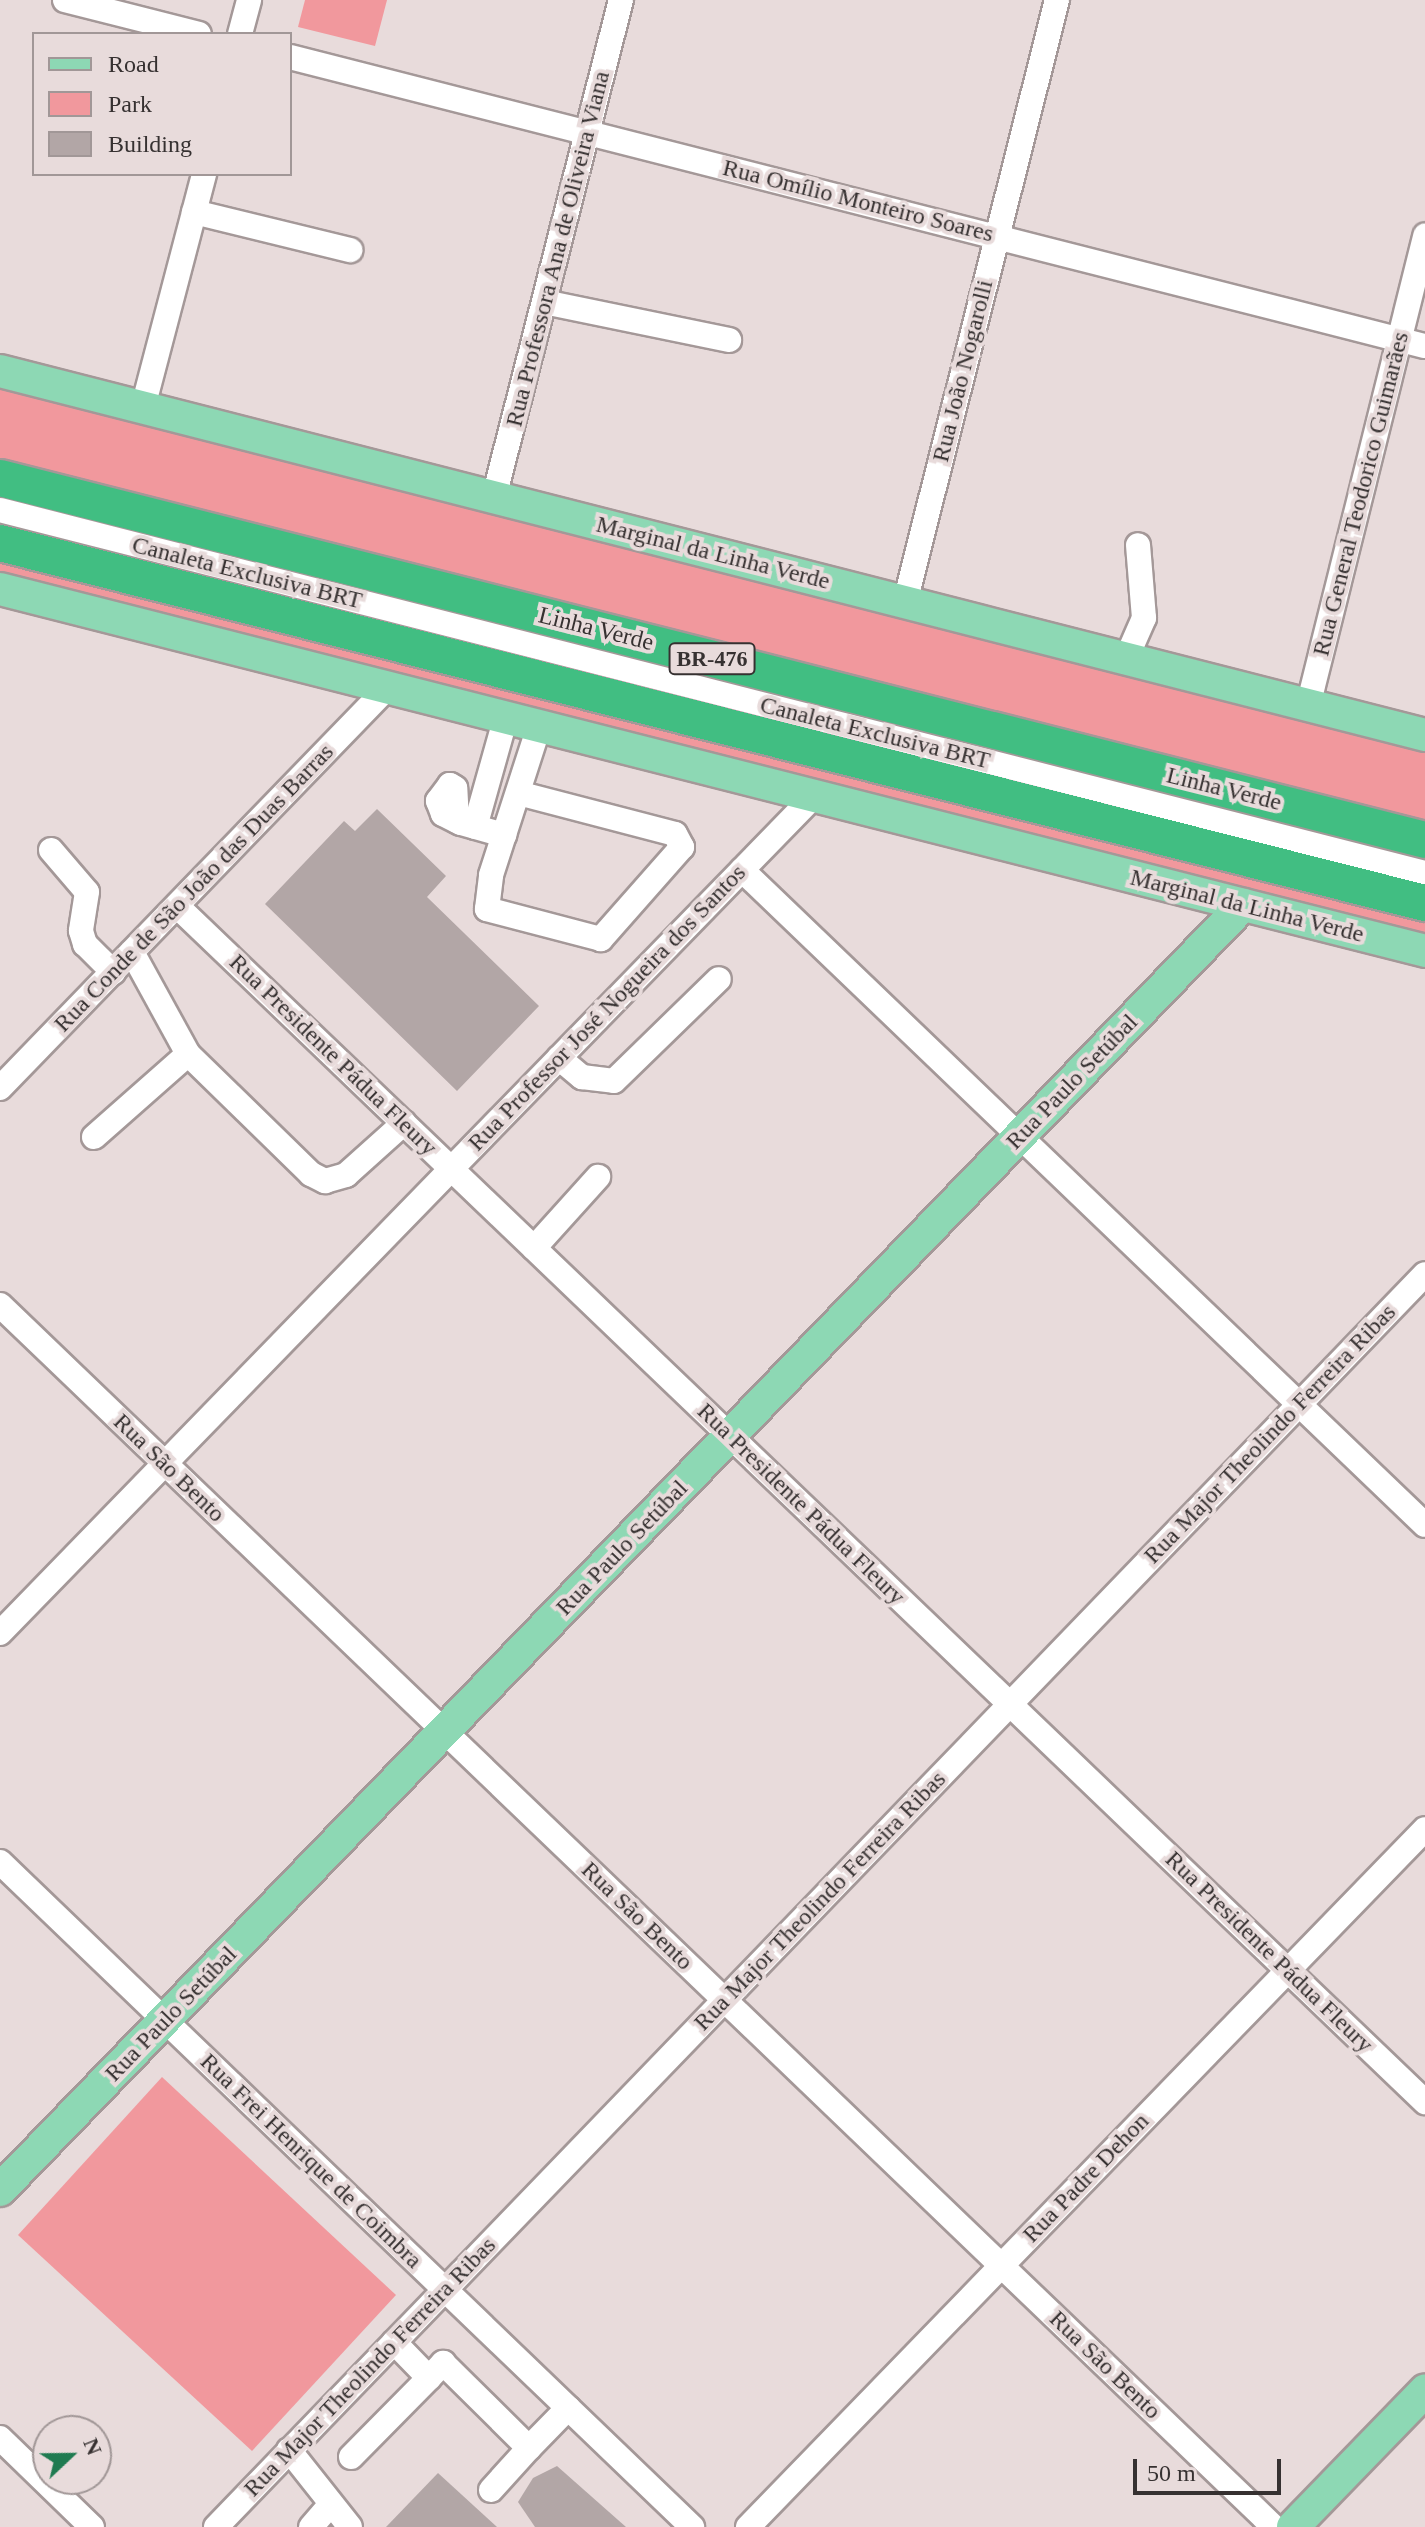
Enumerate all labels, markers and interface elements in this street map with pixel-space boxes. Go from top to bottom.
legend [32,32,292,176]
text: Road [108,51,159,77]
street label: Rua Professora Ana de Oliveira Viana [500,67,616,431]
text: Park [108,91,152,117]
text: Building [108,131,192,157]
street label: Rua Omílio Monteiro Soares [720,153,996,249]
street label: Rua João Nogarolli [926,277,1000,465]
street label: Rua General Teodorico Guimarães [1307,329,1415,659]
street label: Marginal da Linha Verde [593,510,833,596]
street label: Canaleta Exclusiva BRT [129,531,365,615]
street label: Linha Verde [535,601,657,657]
road number: BR-476 [668,641,756,677]
street label: Canaleta Exclusiva BRT [757,691,993,775]
street label: Rua Conde de São João das Duas Barras [48,738,340,1038]
street label: Linha Verde [1163,761,1285,817]
street label: Rua Professor José Nogueira dos Santos [462,859,752,1157]
street label: Marginal da Linha Verde [1127,863,1367,949]
street label: Rua Presidente Pádua Fleury [223,948,443,1162]
street label: Rua Paulo Setúbal [1000,1008,1144,1156]
street label: Rua Major Theolindo Ferreira Ribas [1138,1298,1402,1570]
street label: Rua Presidente Pádua Fleury [691,1397,911,1611]
street label: Rua São Bento [107,1408,231,1528]
street label: Rua Paulo Setúbal [550,1474,694,1622]
street label: Rua Major Theolindo Ferreira Ribas [688,1765,952,2037]
street label: Rua Presidente Pádua Fleury [1159,1845,1379,2059]
street label: Rua São Bento [575,1856,699,1976]
street label: Rua Paulo Setúbal [99,1940,243,2088]
street label: Rua Frei Henrique de Coimbra [194,2047,428,2275]
street label: Rua Padre Dehon [1017,2107,1155,2249]
street label: Rua Major Theolindo Ferreira Ribas [238,2231,502,2503]
street label: Rua São Bento [1043,2305,1167,2425]
north arrow [32,2415,112,2495]
text: N [78,2435,107,2459]
scale bar [1137,2443,1285,2493]
text: 50 m [1147,2460,1196,2486]

